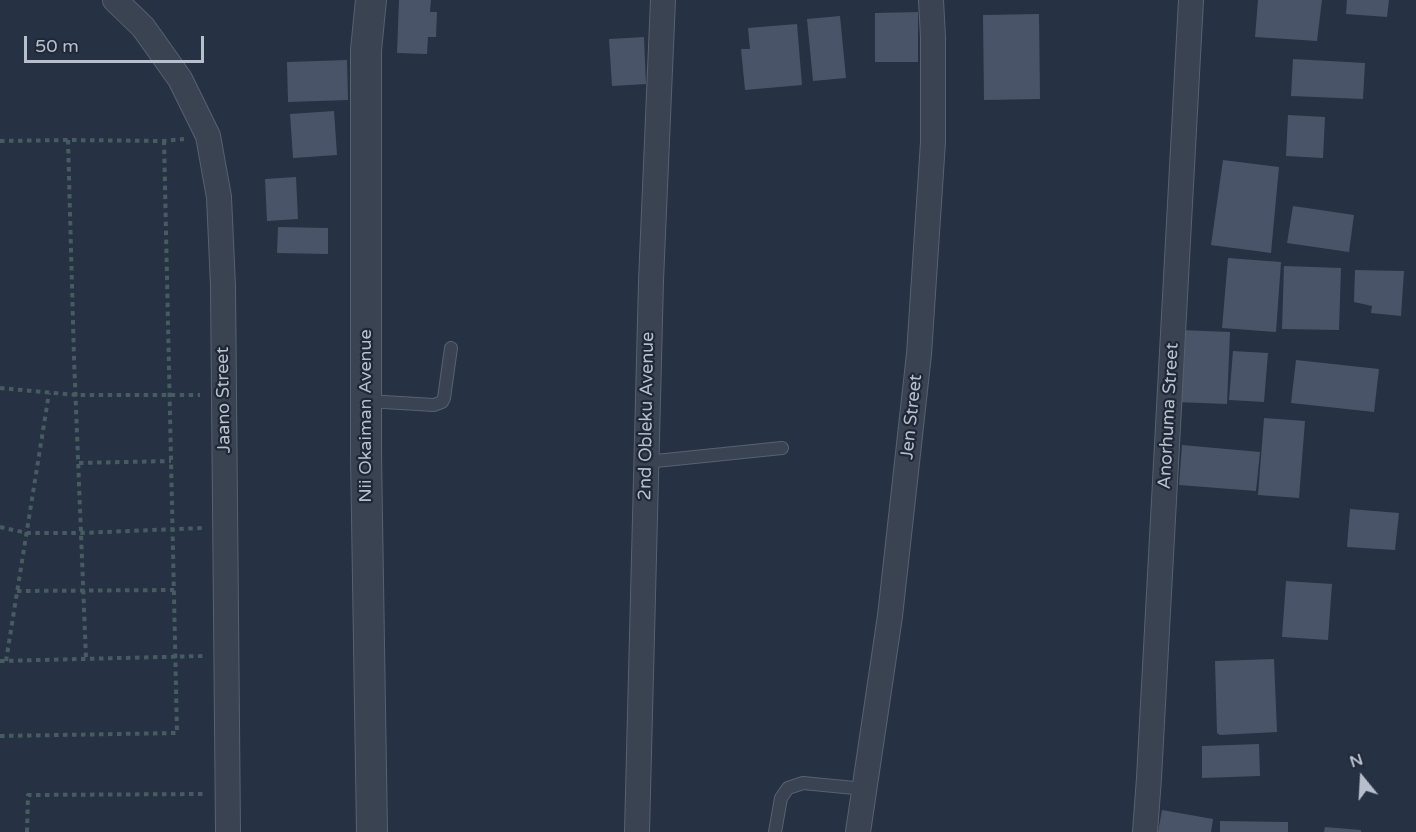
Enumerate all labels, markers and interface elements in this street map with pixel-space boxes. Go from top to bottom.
scale bar [27,24,207,62]
text: 50 m [35,35,79,57]
street label: Nii Okaiman Avenue [355,329,377,503]
street label: 2nd Obleku Avenue [635,331,659,501]
street label: Anorhuma Street [1154,342,1184,490]
street label: Jaano Street [212,346,236,454]
street label: Jen Street [897,373,927,461]
north arrow [1332,748,1392,808]
text: N [1347,749,1366,772]

